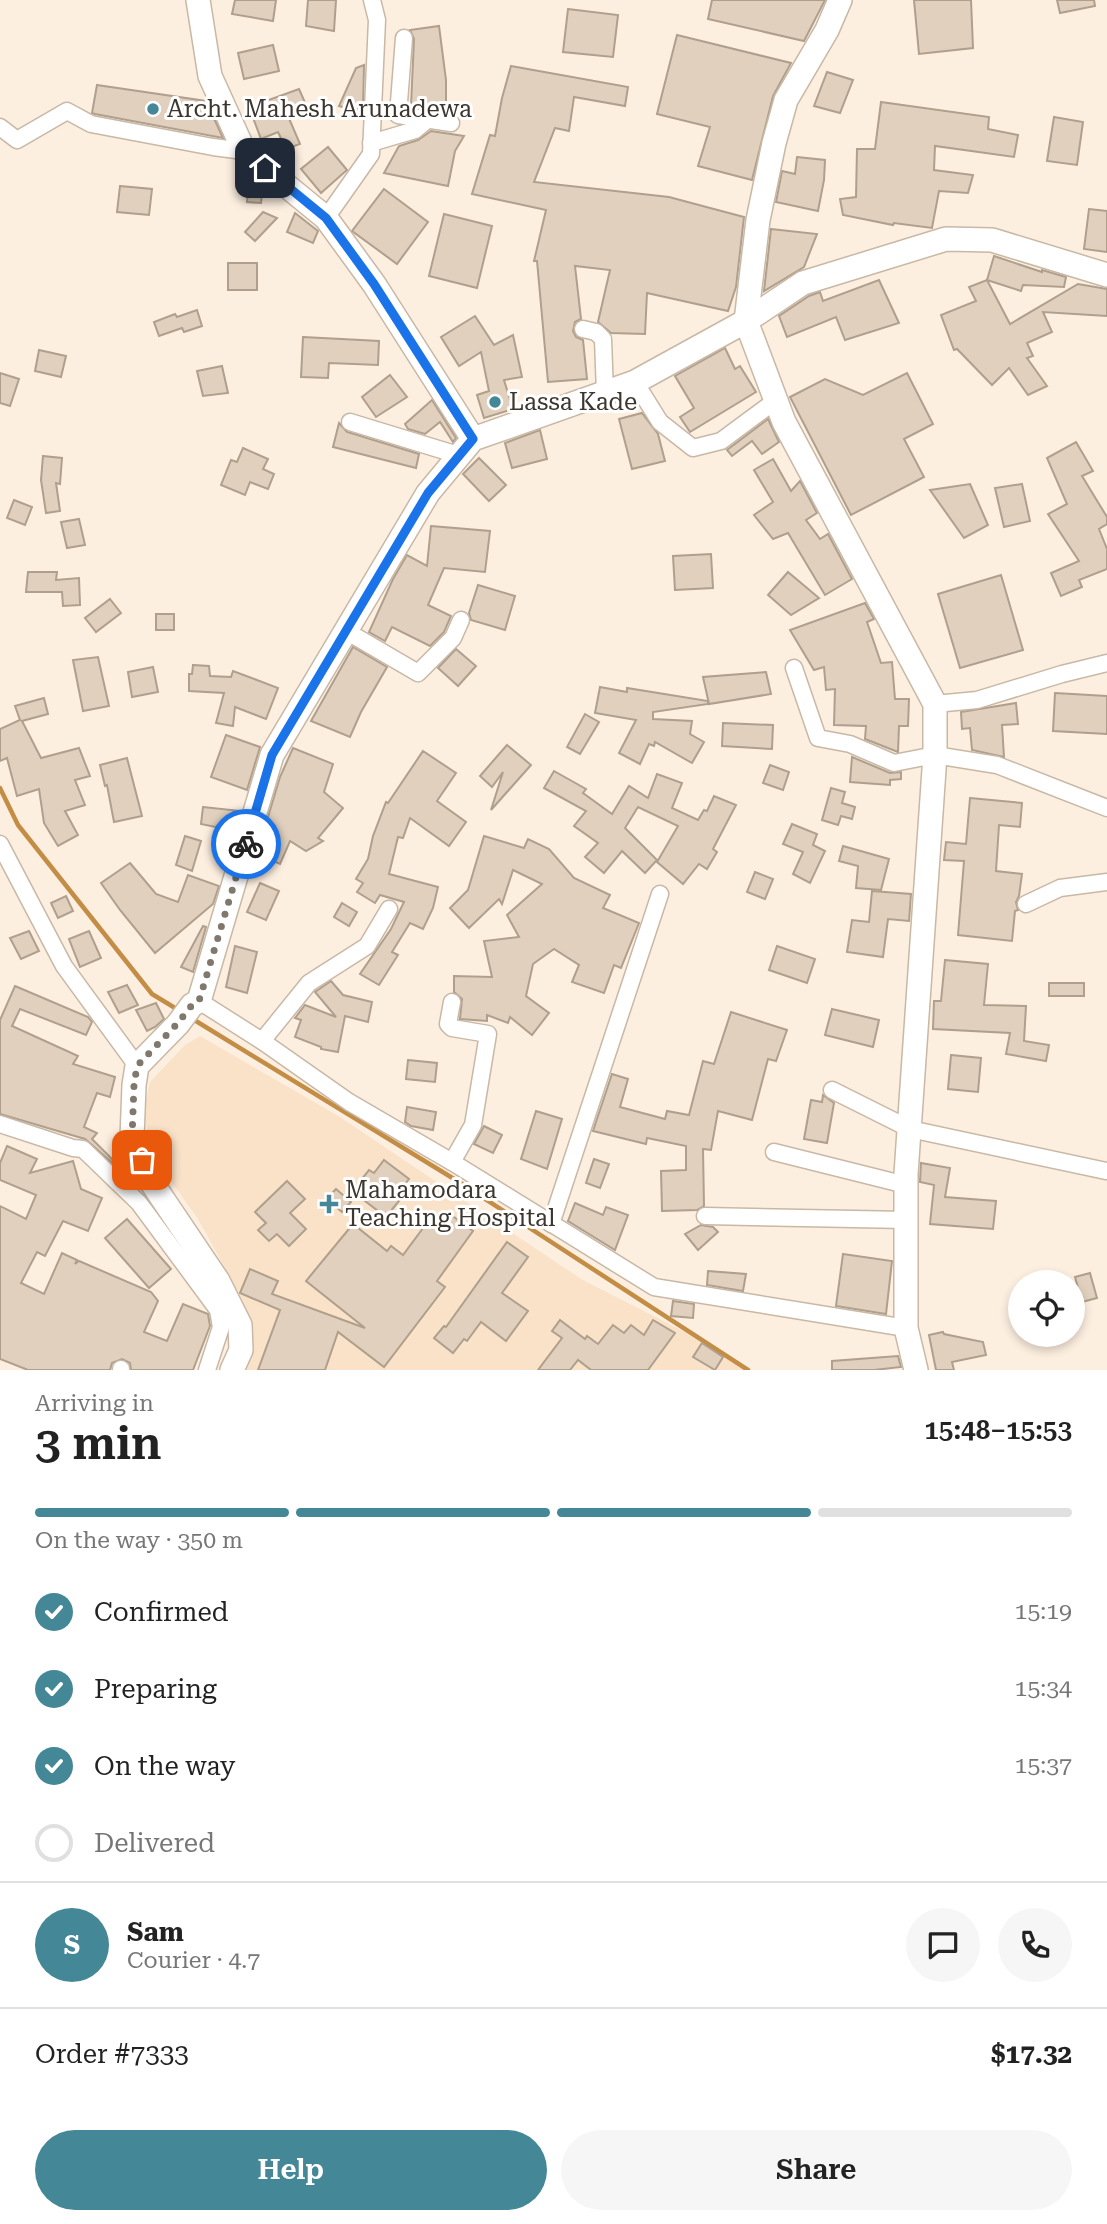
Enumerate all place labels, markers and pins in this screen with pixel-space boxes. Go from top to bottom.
place label: Archt. Mahesh Arunadewa [167,95,472,123]
marker: Archt. Mahesh Arunadewa [145,101,161,117]
pin [235,138,295,198]
place label: Lassa Kade [509,388,637,416]
marker: Lassa Kade [487,394,503,410]
pin [112,1130,172,1190]
place label: Mahamodara Teaching Hospital [345,1176,555,1232]
marker: Mahamodara Teaching Hospital [319,1194,339,1214]

